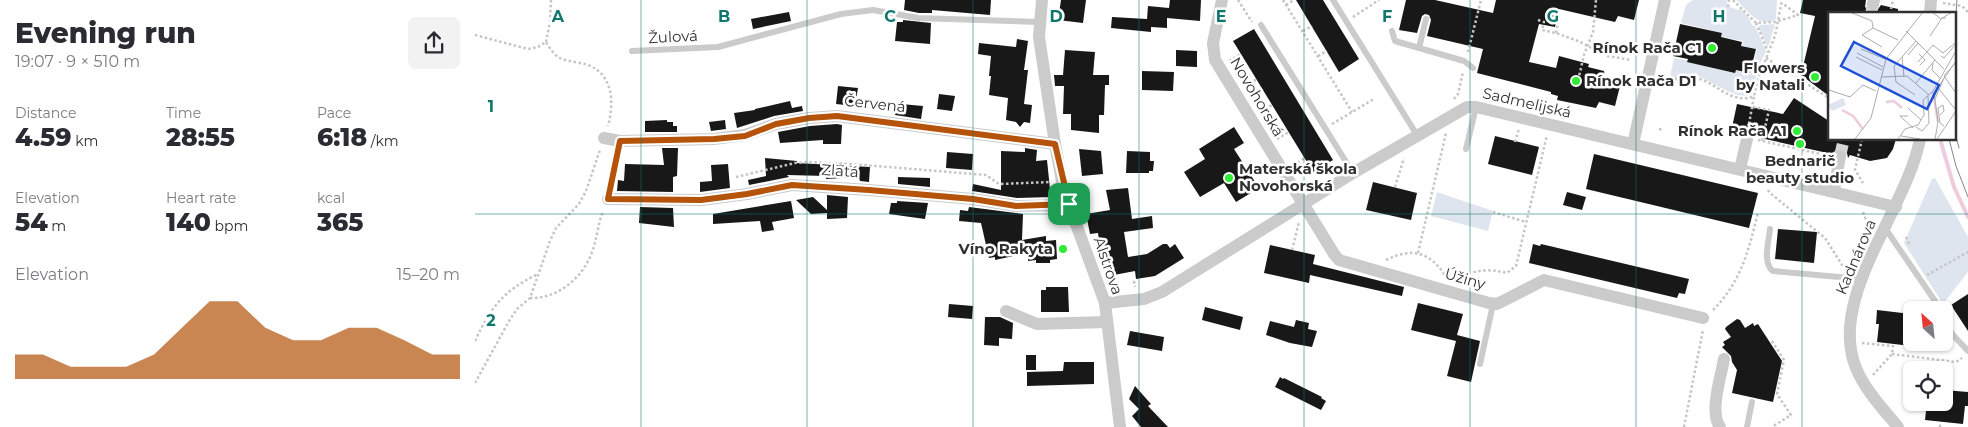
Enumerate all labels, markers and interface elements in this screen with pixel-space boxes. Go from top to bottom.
text: A [551,7,565,26]
text: B [718,7,730,26]
text: C [884,7,896,26]
text: D [1049,7,1063,26]
text: E [1216,7,1226,26]
text: F [1382,7,1392,26]
text: G [1547,7,1559,26]
text: H [1713,7,1725,26]
inset map [1828,12,1955,140]
text: Evening run [15,16,196,50]
button: share [408,17,460,69]
street label: Žulová [648,26,698,47]
place label: Rínok Rača C1 [1593,38,1702,57]
marker: Rínok Rača C1 [1706,42,1718,54]
text: 19:07 · 9 × 510 m [15,52,140,71]
street label: Novohorská [1226,54,1289,140]
place label: Flowers by Natali [1736,58,1805,94]
place label: Rínok Rača D1 [1586,71,1697,90]
marker: Flowers by Natali [1809,71,1821,83]
marker: Rínok Rača D1 [1570,75,1582,87]
street label: Sadmelijská [1481,83,1573,122]
street label: Červená [843,91,907,116]
text: 1 [488,97,494,116]
text: Distance [15,104,77,122]
text: Time [166,104,201,122]
text: Pace [317,104,351,122]
place label: Rínok Rača A1 [1678,121,1787,140]
text: 4.59 [15,122,71,152]
text: 28:55 [166,122,235,152]
text: 6:18 [317,122,367,152]
marker: Rínok Rača A1 [1791,125,1803,137]
text: km [71,132,98,150]
text: /km [367,132,399,150]
marker: Bednarič beauty studio [1794,138,1806,150]
place label: Bednarič beauty studio [1746,151,1854,187]
place label: Materská škola Novohorská [1239,159,1357,195]
street label: Zlatá [821,160,859,181]
marker: Materská škola Novohorská [1223,172,1235,184]
pin [1048,183,1090,225]
text: Elevation [15,189,80,207]
text: Heart rate [166,189,236,207]
text: kcal [317,189,345,207]
icon: arrive [1055,190,1083,218]
text: 54 [15,207,48,237]
text: 140 [166,207,211,237]
text: 365 [317,207,363,237]
street label: Kadnárova [1831,216,1880,297]
text: m [48,217,66,235]
text: bpm [211,217,248,235]
street label: Alstrova [1090,234,1127,297]
place label: Víno Rakyta [958,239,1053,258]
marker: Víno Rakyta [1057,243,1069,255]
street label: Úžiny [1443,264,1489,294]
text: Elevation [15,265,89,284]
text: 15–20 m [397,265,460,284]
north arrow [1903,301,1953,351]
map controls [1903,301,1953,411]
text: 2 [486,311,496,330]
button: locate [1903,361,1953,411]

